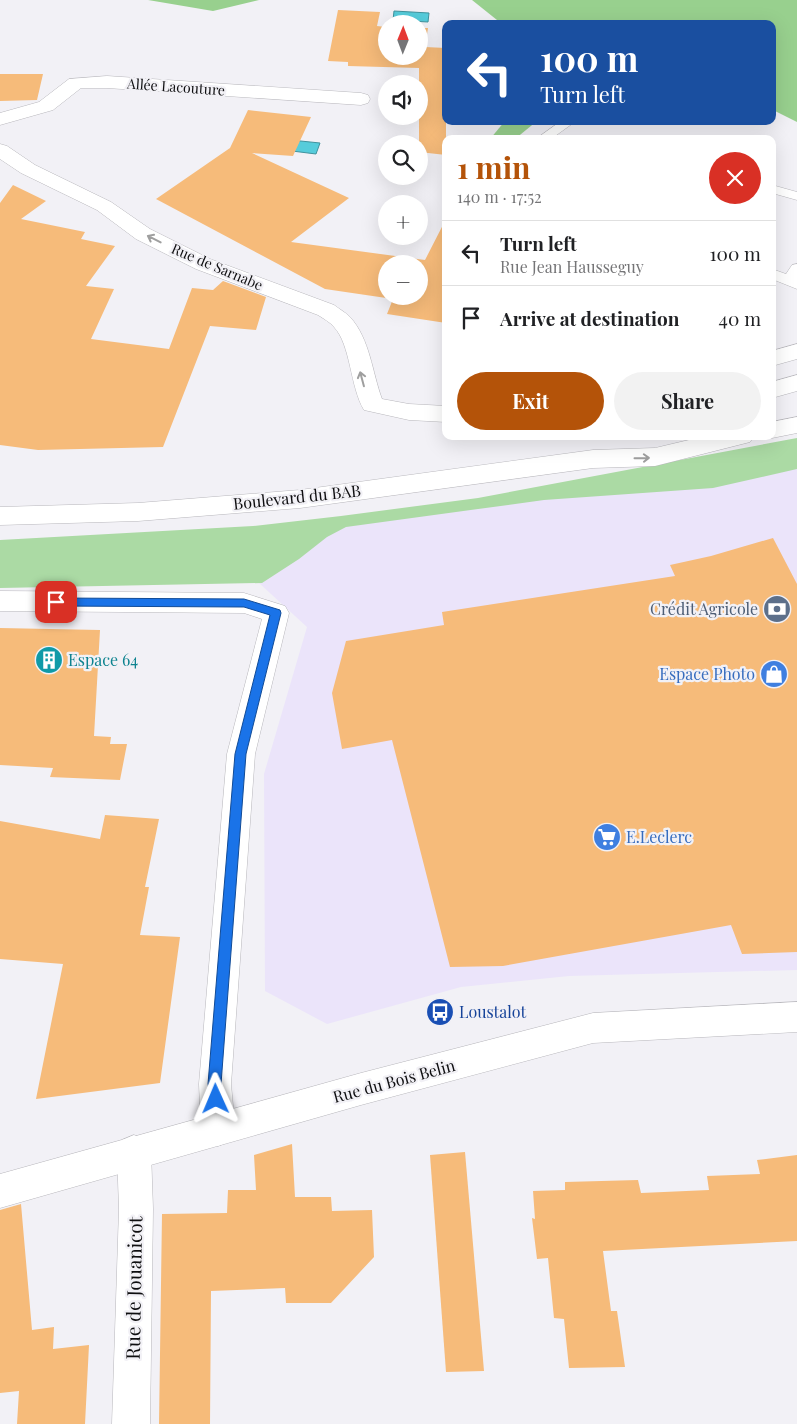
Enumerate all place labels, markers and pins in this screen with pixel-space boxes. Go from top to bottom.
pin [35,581,77,623]
bank icon: Crédit Agricole [762,594,792,624]
place label: Crédit Agricole [650,598,758,619]
building icon: Espace 64 [34,645,64,675]
place label: Espace 64 [68,649,138,670]
shop icon: Espace Photo [759,659,789,689]
place label: Espace Photo [659,663,755,684]
supermarket icon: E.Leclerc [592,822,622,852]
place label: E.Leclerc [626,826,692,847]
bus stop icon: Loustalot [425,997,455,1027]
place label: Loustalot [459,1001,526,1022]

